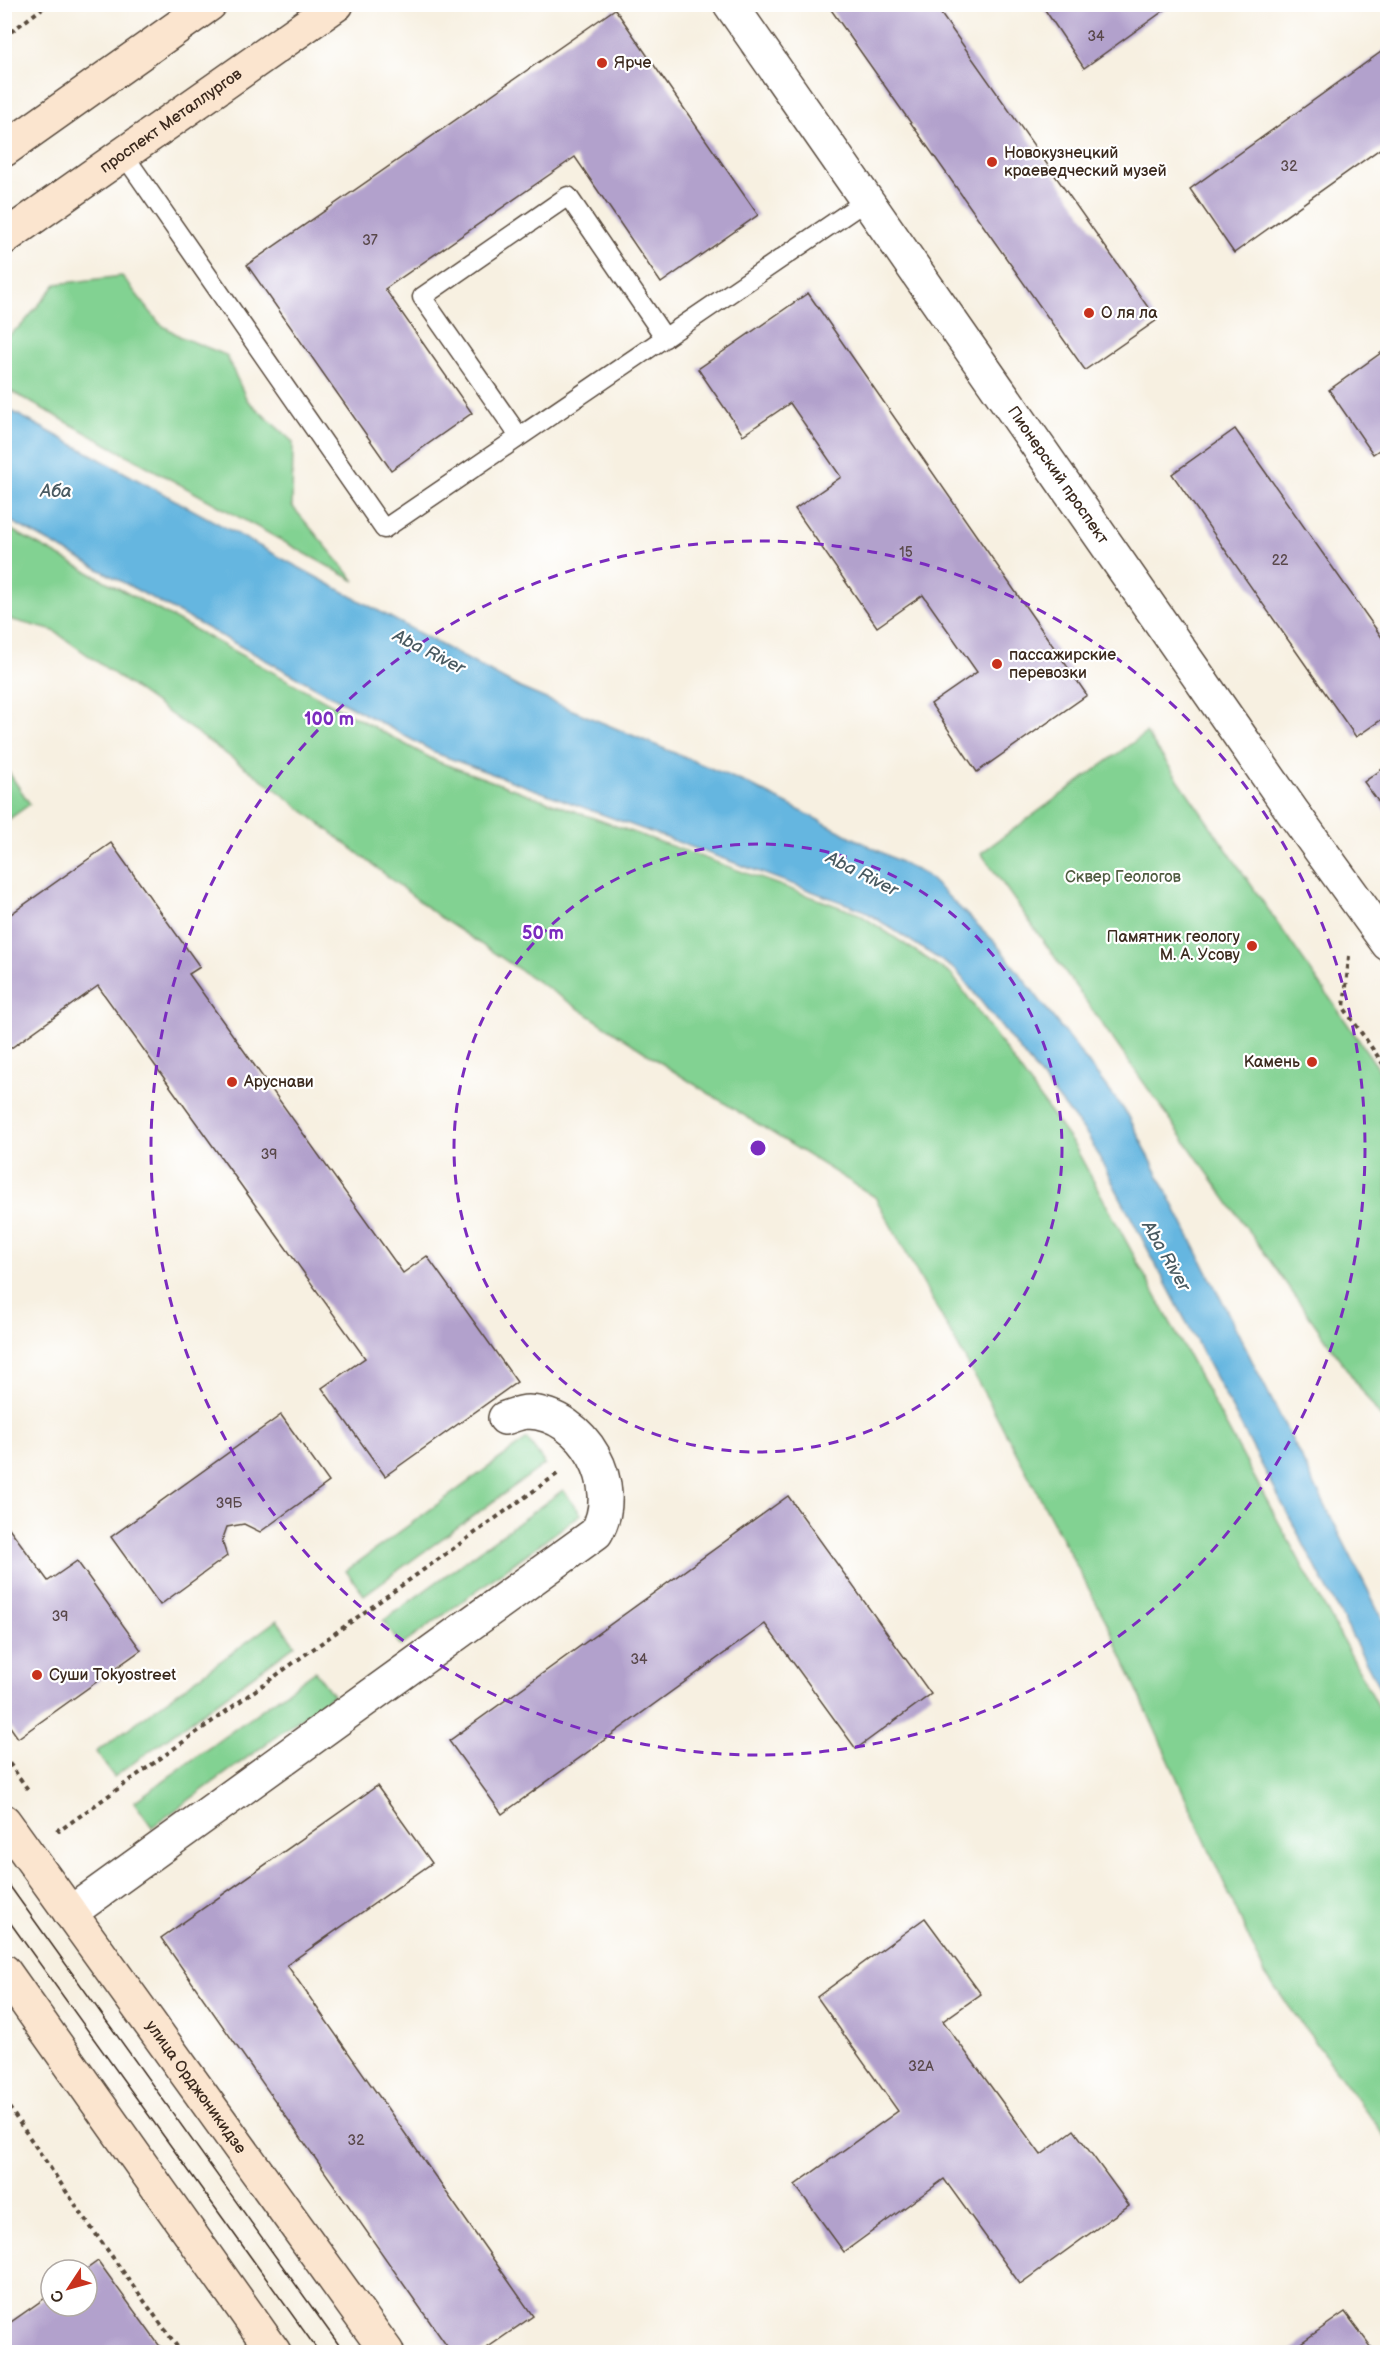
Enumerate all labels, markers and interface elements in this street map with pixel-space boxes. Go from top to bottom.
house number: 34 [1087,28,1105,45]
place label: Ярче [614,54,652,73]
marker: Ярче [595,56,609,70]
street label: проспект Металлургов [96,64,246,177]
place label: Новокузнецкий краеведческий музей [1004,144,1167,181]
marker: Новокузнецкий краеведческий музей [985,155,999,169]
house number: 32 [1281,158,1298,175]
house number: 37 [362,232,378,249]
place label: О ля ла [1101,304,1158,323]
marker: О ля ла [1082,306,1096,320]
street label: Пионерский проспект [1003,402,1113,548]
water label: Аба [39,481,72,502]
house number: 15 [899,544,913,561]
house number: 22 [1272,552,1289,569]
water label: Aba River [389,625,470,680]
place label: пассажирские перевозки [1009,646,1116,683]
marker: пассажирские перевозки [990,657,1004,671]
text: 100 m [304,709,354,730]
water label: Aba River [822,847,903,902]
park label: Сквер Геологов [1065,868,1182,887]
text: 50 m [522,923,564,944]
place label: Памятник геологу М. А. Усову [1106,928,1241,965]
marker: Памятник геологу М. А. Усову [1245,939,1259,953]
place label: Камень [1244,1053,1300,1072]
marker: Камень [1305,1055,1319,1069]
place label: Аруснави [243,1073,314,1092]
marker: Аруснави [225,1075,239,1089]
centre of rings [748,1138,768,1158]
house number: 39 [261,1146,277,1163]
water label: Aba River [1137,1216,1195,1296]
house number: 39Б [216,1495,242,1512]
house number: 39 [52,1608,68,1625]
house number: 34 [630,1651,648,1668]
place label: Суши Tokyostreet [49,1666,176,1685]
marker: Суши Tokyostreet [30,1668,44,1682]
street label: улица Орджоникидзе [142,2017,250,2157]
house number: 32А [908,2058,934,2075]
house number: 32 [348,2132,365,2149]
north arrow [39,2258,99,2318]
text: С [47,2286,69,2306]

